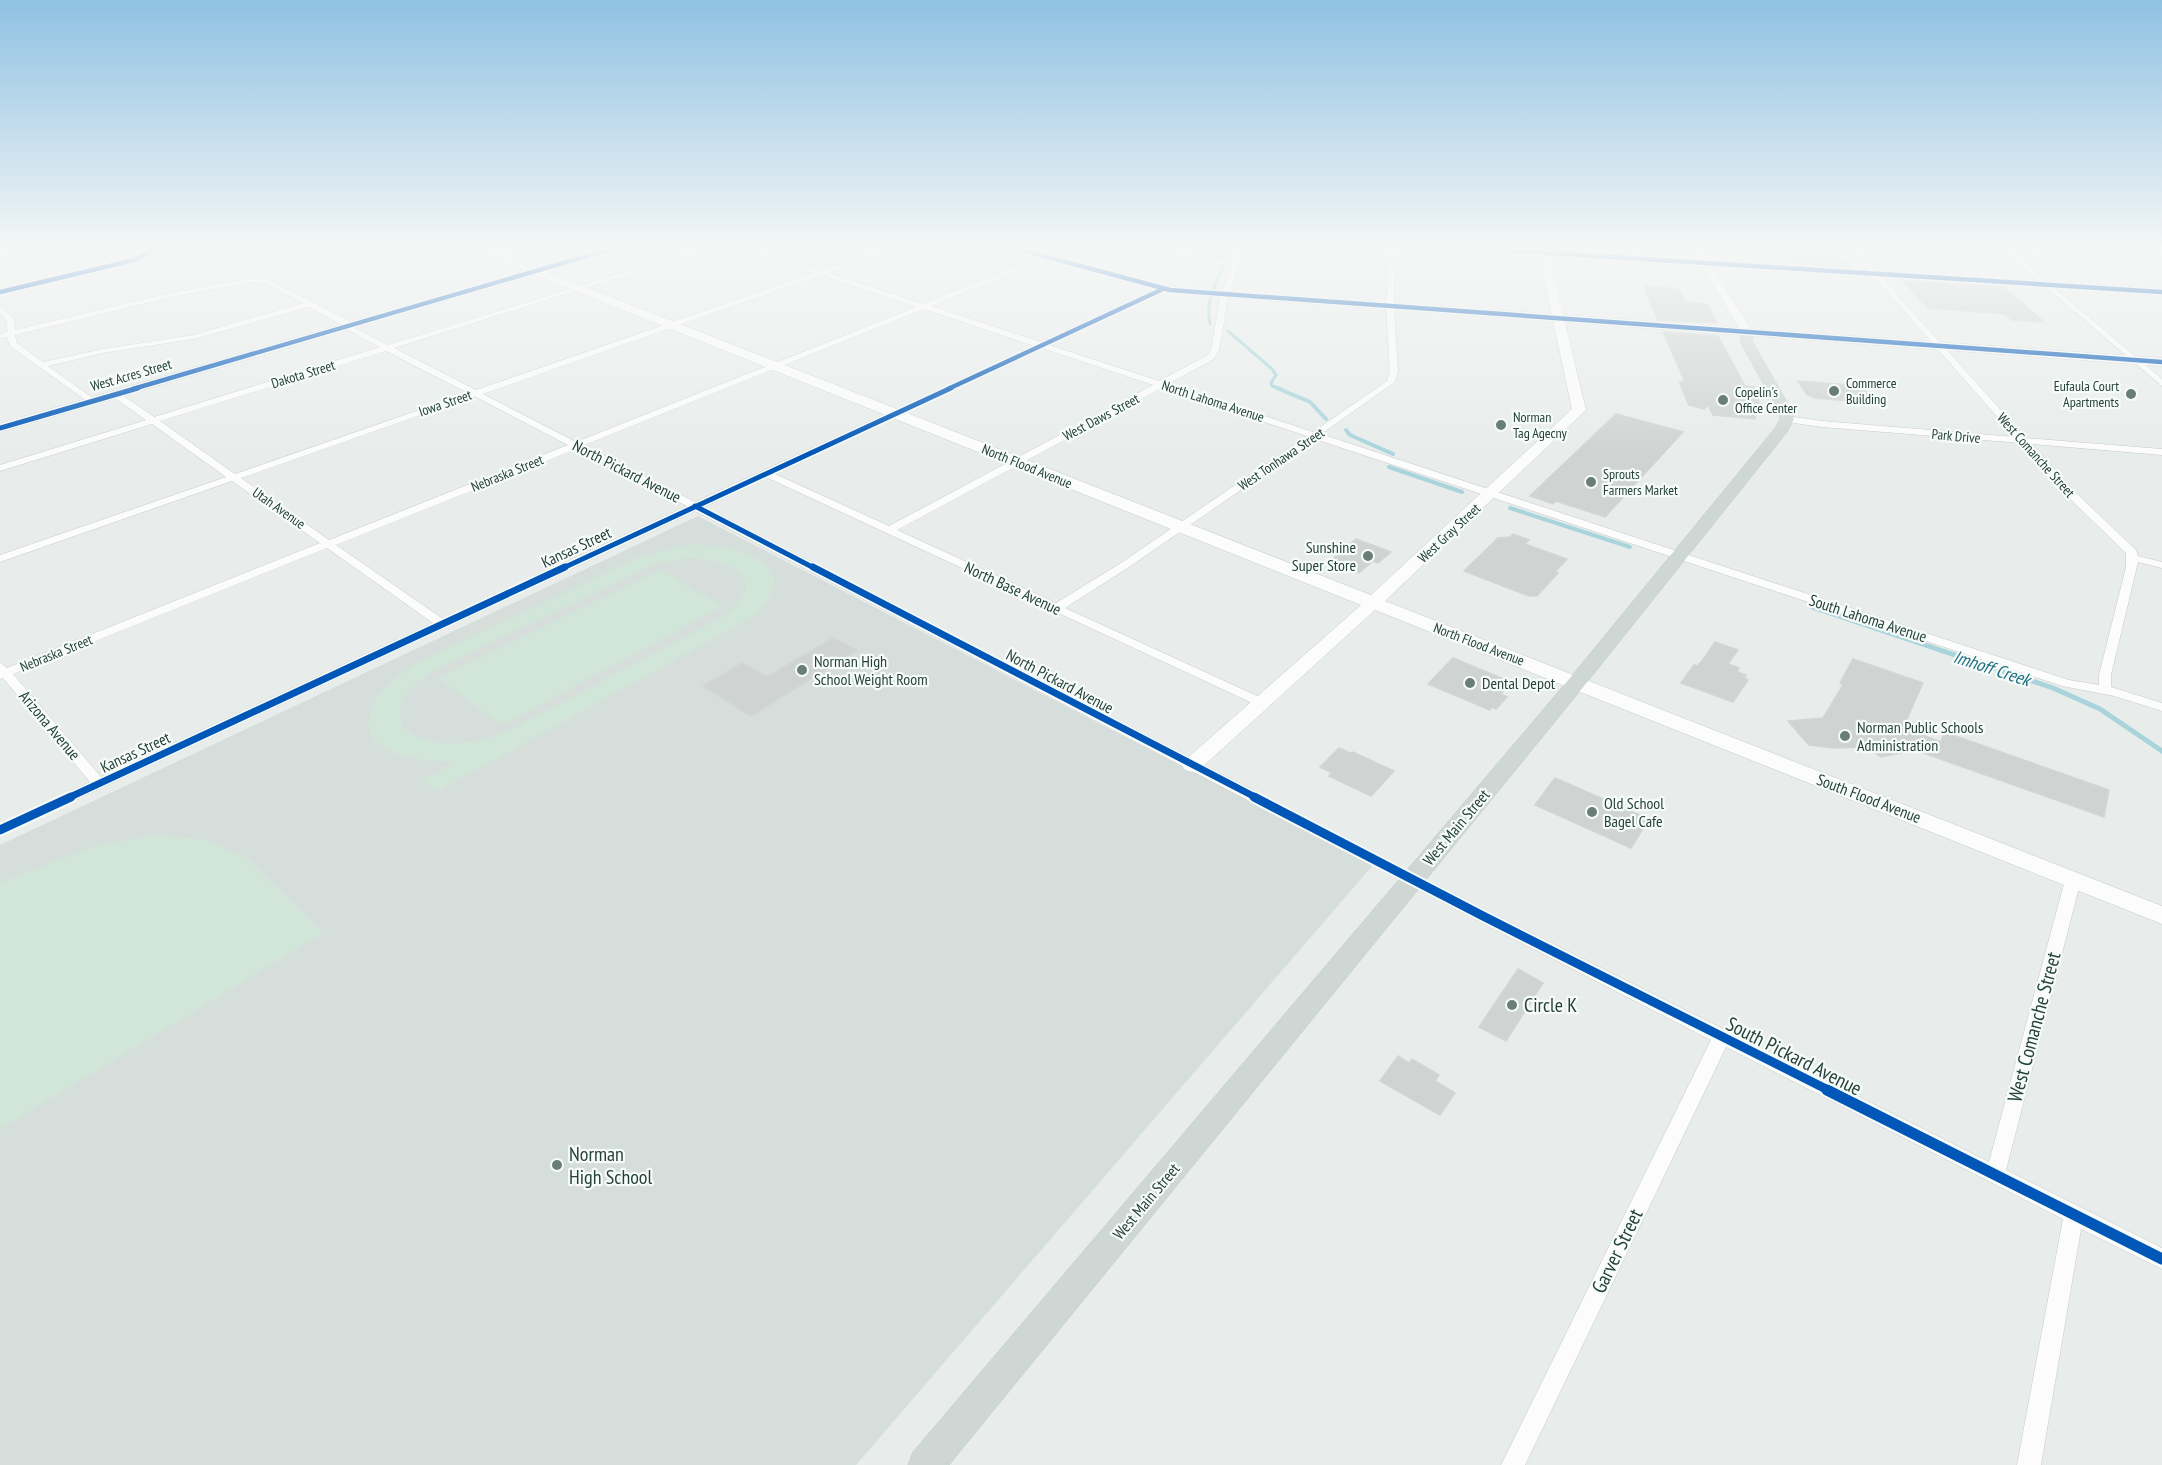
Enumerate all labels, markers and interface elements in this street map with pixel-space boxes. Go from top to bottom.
street label: West Acres Street [88,355,174,395]
street label: Dakota Street [269,356,337,392]
place label: Commerce Building [1846,374,1897,408]
street label: North Lahoma Avenue [1159,376,1267,426]
place label: Eufaula Court Apartments [2054,377,2119,411]
place label: Copelin's Office Center [1735,383,1797,417]
marker: Commerce Building [1827,384,1841,398]
street label: Iowa Street [416,385,474,420]
marker: Eufaula Court Apartments [2124,387,2138,401]
street label: West Daws Street [1060,389,1142,445]
marker: Copelin's Office Center [1716,393,1730,407]
place label: Norman Tag Agecny [1513,408,1568,442]
street label: West Comanche Street [1993,409,2079,501]
marker: Norman Tag Agecny [1494,418,1508,432]
street label: West Tonhawa Street [1234,423,1328,495]
street label: Park Drive [1931,425,1981,447]
street label: North Pickard Avenue [570,435,684,507]
street label: North Flood Avenue [979,440,1075,492]
street label: Nebraska Street [468,450,546,496]
place label: Sprouts Farmers Market [1603,465,1678,499]
marker: Sprouts Farmers Market [1584,475,1598,489]
street label: Utah Avenue [249,483,309,533]
street label: West Gray Street [1414,499,1484,567]
street label: Kansas Street [538,522,615,572]
place label: Sunshine Super Store [1292,537,1356,575]
marker: Sunshine Super Store [1361,549,1375,563]
street label: North Base Avenue [961,557,1065,619]
street label: South Lahoma Avenue [1807,590,1929,646]
street label: North Flood Avenue [1431,618,1527,670]
street label: Nebraska Street [17,630,95,676]
street label: North Pickard Avenue [1003,644,1117,718]
water label: Imhoff Creek [1951,645,2035,692]
place label: Norman High School Weight Room [814,651,928,689]
marker: Norman High School Weight Room [795,663,809,677]
place label: Dental Depot [1482,673,1556,693]
marker: Dental Depot [1463,676,1477,690]
street label: Arizona Avenue [15,686,85,764]
place label: Norman Public Schools Administration [1857,717,1983,755]
street label: Kansas Street [97,727,174,777]
marker: Norman Public Schools Administration [1838,729,1852,743]
street label: South Flood Avenue [1814,769,1924,827]
street label: West Main Street [1418,784,1494,869]
place label: Old School Bagel Cafe [1604,793,1664,831]
marker: Old School Bagel Cafe [1585,805,1599,819]
street label: West Comanche Street [2001,949,2067,1105]
place label: Circle K [1524,992,1577,1018]
marker: Circle K [1505,998,1519,1012]
street label: South Pickard Avenue [1722,1011,1866,1101]
place label: Norman High School [569,1141,652,1190]
marker: Norman High School [550,1158,564,1172]
street label: West Main Street [1108,1158,1184,1243]
street label: Garver Street [1585,1204,1649,1297]

